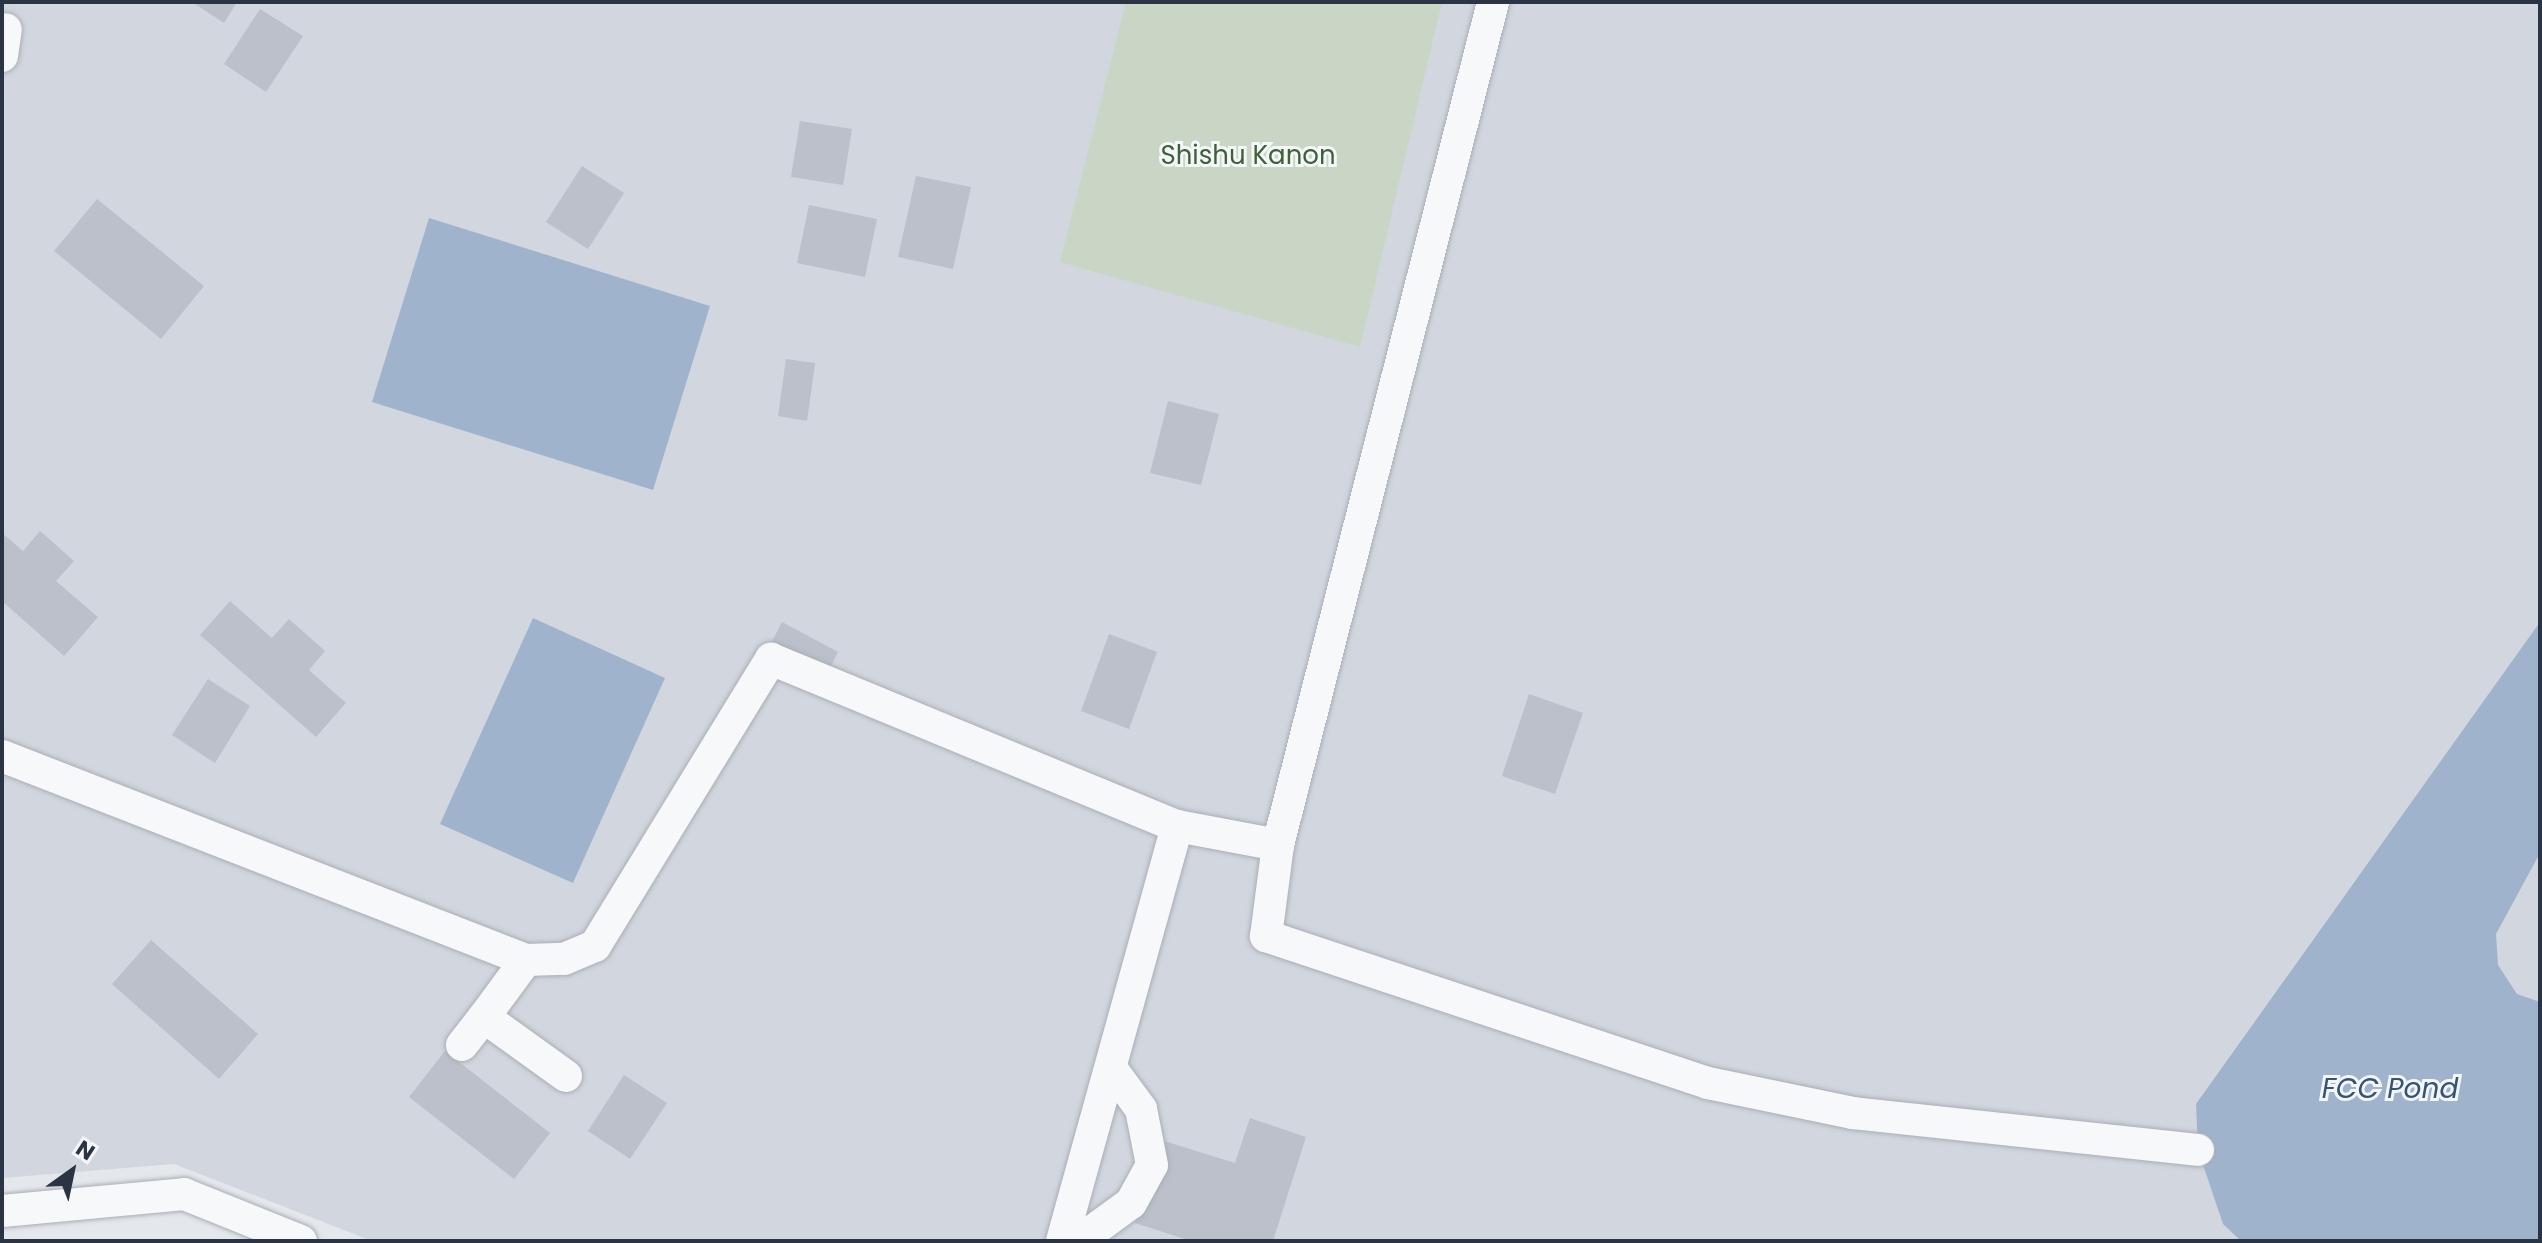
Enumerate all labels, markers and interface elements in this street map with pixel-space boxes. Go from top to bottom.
park label: Shishu Kanon [1160,140,1336,172]
water label: FCC Pond [2322,1072,2458,1106]
north arrow [32,1131,112,1211]
text: N [70,1133,101,1168]

